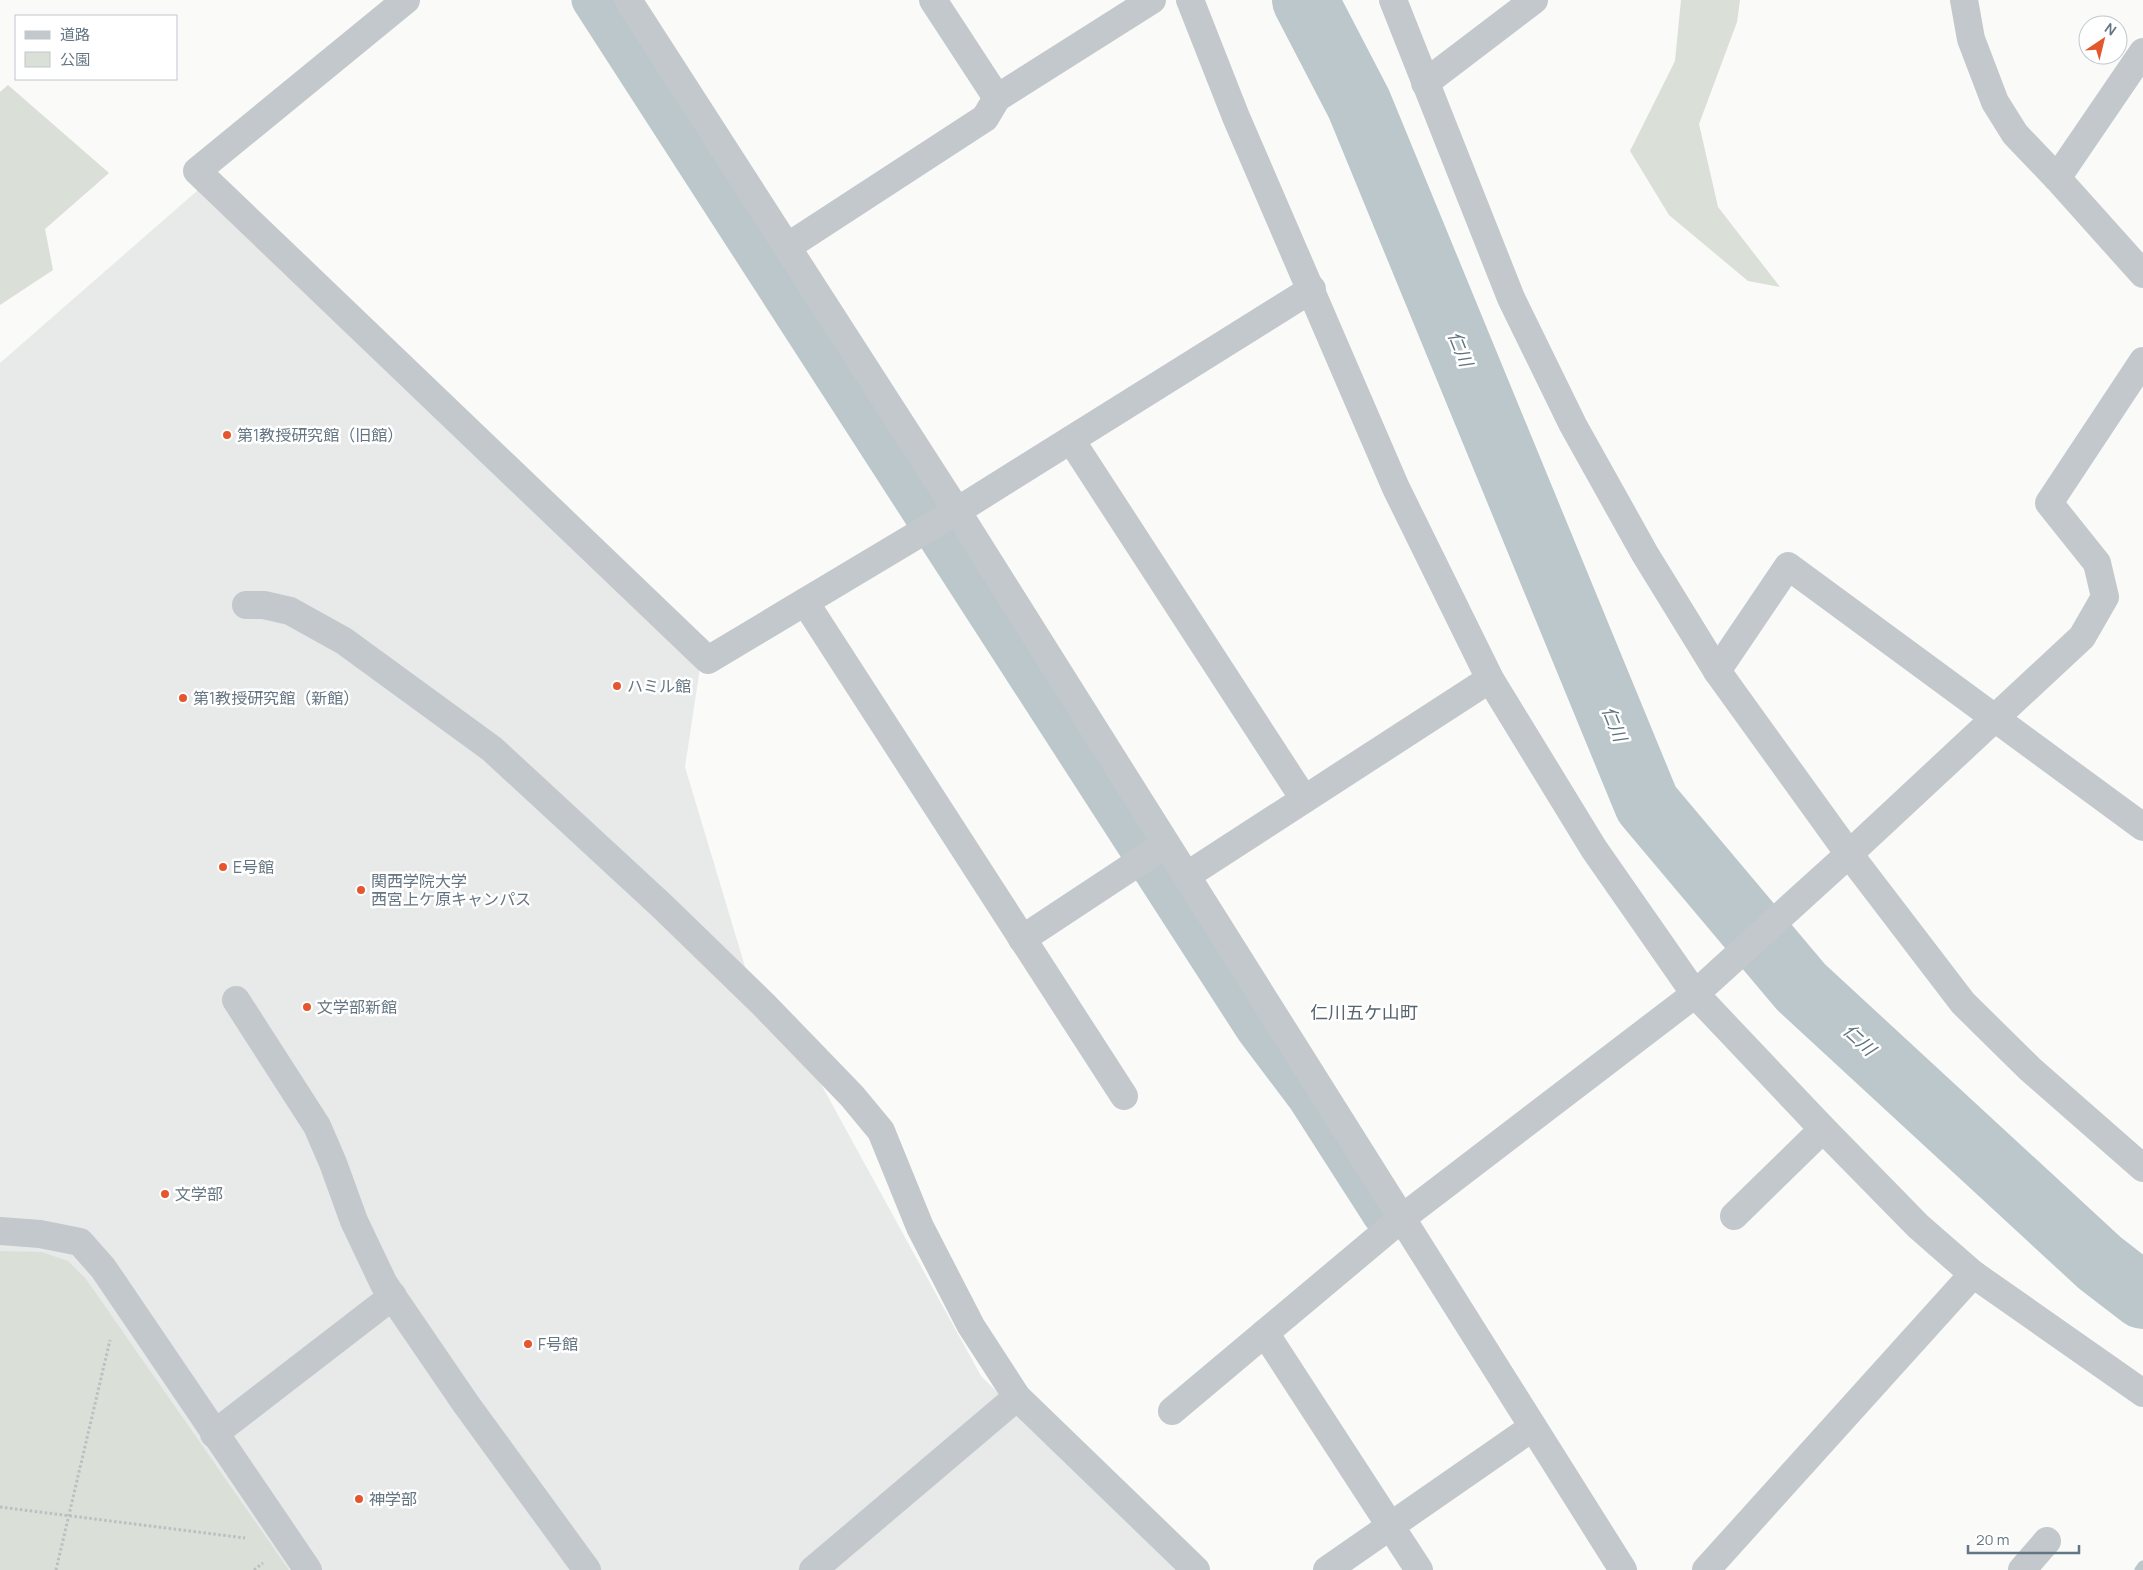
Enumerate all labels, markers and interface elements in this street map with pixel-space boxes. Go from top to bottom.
legend [15,15,178,80]
north arrow [2078,15,2128,65]
text: N [2101,18,2120,40]
text: 道路 [60,24,90,45]
text: 公園 [60,49,90,70]
water label: 仁川 [1443,327,1480,372]
place label: 第1教授研究館（旧館） [237,424,403,446]
marker: 第1教授研究館（旧館） [221,429,233,441]
place label: ハミル館 [627,675,691,697]
marker: ハミル館 [611,680,623,692]
place label: 第1教授研究館（新館） [193,687,359,709]
marker: 第1教授研究館（新館） [177,692,189,704]
water label: 仁川 [1597,702,1634,747]
place label: E号館 [233,856,274,878]
marker: E号館 [217,861,229,873]
place label: 関西学院大学 西宮上ケ原キャンパス [371,870,531,910]
marker: 関西学院大学 西宮上ケ原キャンパス [355,884,367,896]
place label: 文学部新館 [317,996,397,1018]
district label: 仁川五ケ山町 [1310,1000,1418,1024]
marker: 文学部新館 [301,1001,313,1013]
water label: 仁川 [1838,1018,1882,1062]
place label: 文学部 [175,1183,223,1205]
marker: 文学部 [159,1188,171,1200]
place label: F号館 [538,1333,578,1355]
marker: F号館 [522,1338,534,1350]
place label: 神学部 [369,1488,417,1510]
marker: 神学部 [353,1493,365,1505]
scale bar [1968,1522,2079,1554]
text: 20 m [1976,1529,2009,1550]

